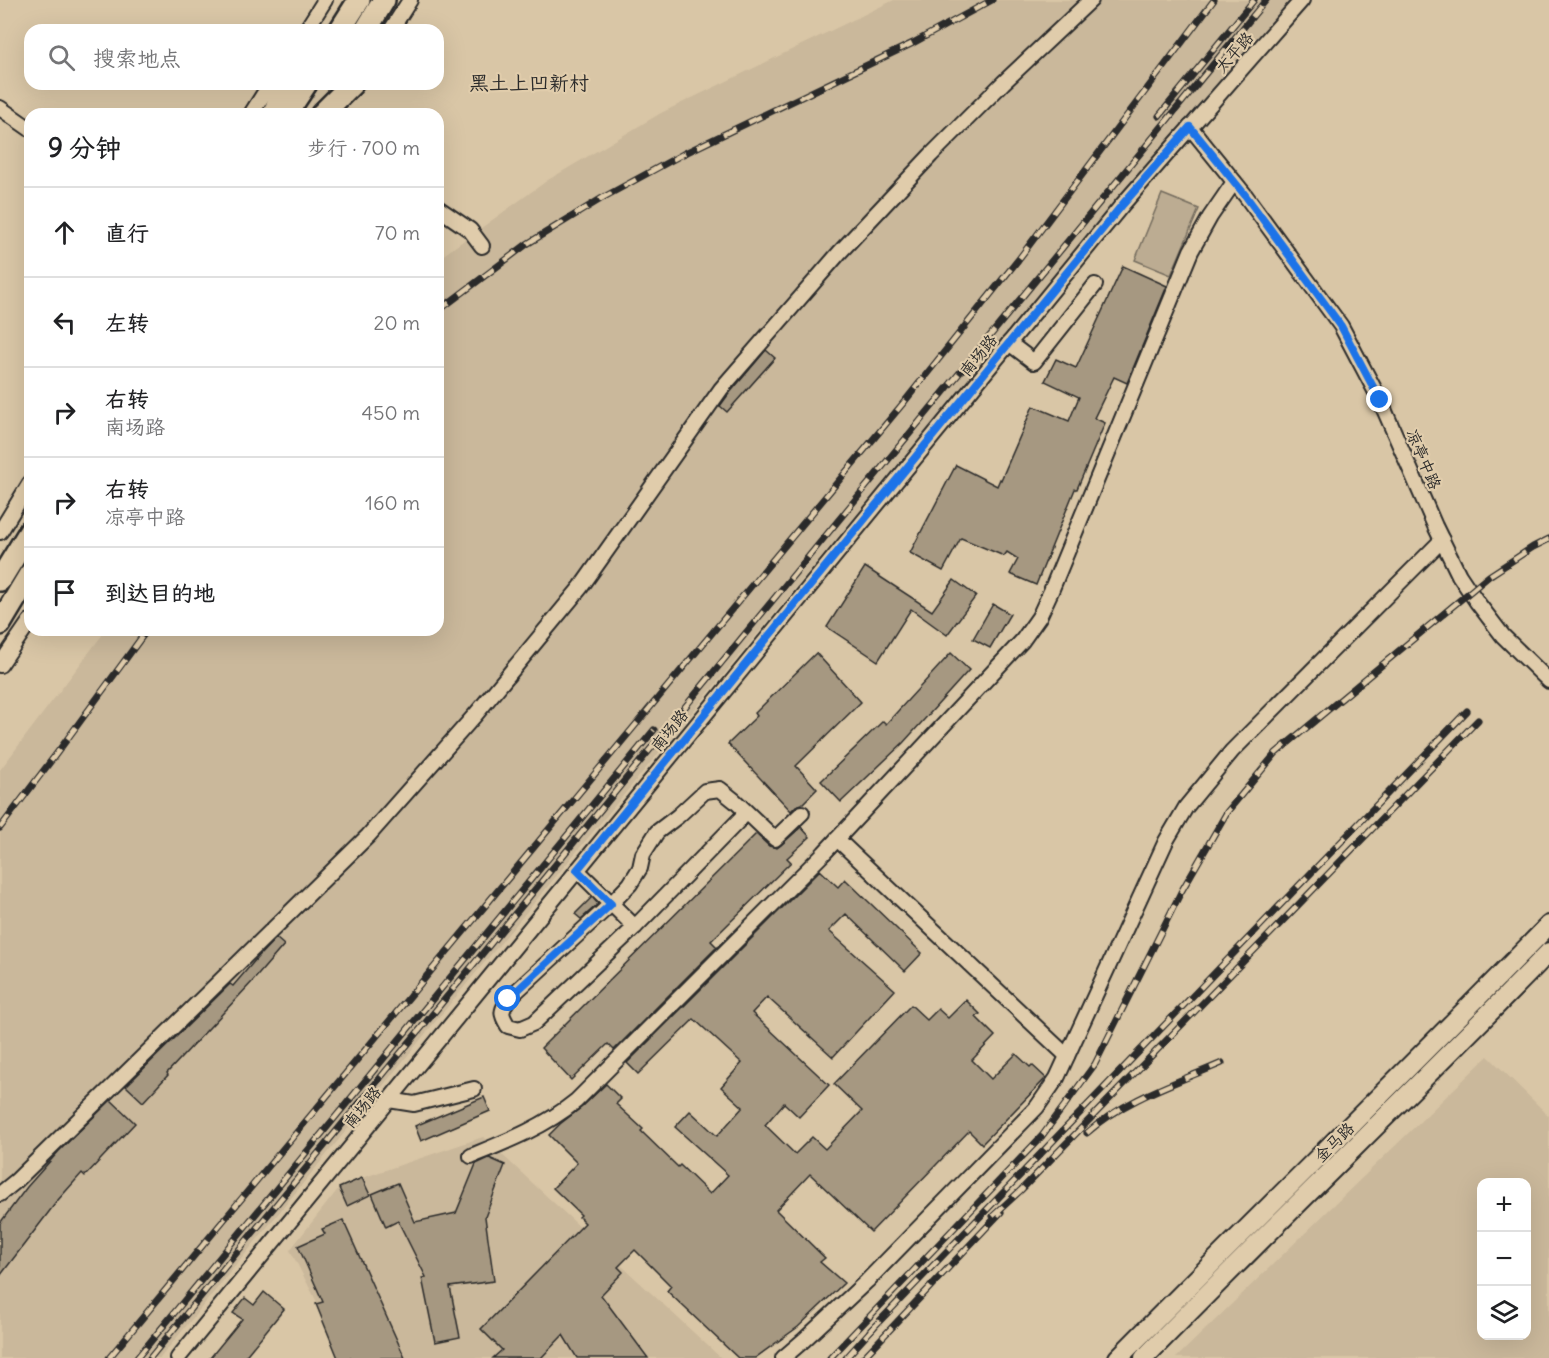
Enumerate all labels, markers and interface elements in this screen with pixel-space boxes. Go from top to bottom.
search box [24,24,444,90]
street label: 太平路 [1211,27,1257,77]
icon: search [45,41,78,74]
text: 搜索地点 [93,44,181,72]
district label: 黑土上凹新村 [469,70,589,95]
text: 9 分钟 [48,131,121,164]
text: 步行 · 700 m [308,135,420,160]
icon: ahead [48,216,81,249]
text: 直行 [105,219,149,247]
text: 70 m [375,220,420,245]
icon: left [48,306,81,339]
text: 左转 [105,309,149,337]
text: 20 m [374,310,420,335]
street label: 南场路 [955,330,1001,380]
text: 右转 [105,385,149,413]
route end [1366,386,1392,412]
icon: right [48,396,81,429]
text: 450 m [361,400,420,425]
text: 南场路 [105,414,165,439]
street label: 凉亭中路 [1402,426,1446,492]
text: 右转 [105,475,149,503]
icon: right [48,486,81,519]
text: 160 m [365,490,420,515]
text: 凉亭中路 [105,504,185,529]
icon: arrive [48,576,81,609]
text: 到达目的地 [105,579,215,607]
street label: 南场路 [646,705,692,755]
route start [494,985,520,1011]
street label: 南场路 [339,1082,385,1132]
street label: 金马路 [1310,1118,1358,1166]
map controls [1477,1178,1531,1340]
button: + [1477,1178,1531,1232]
button: − [1477,1232,1531,1286]
button: layers [1477,1286,1531,1340]

